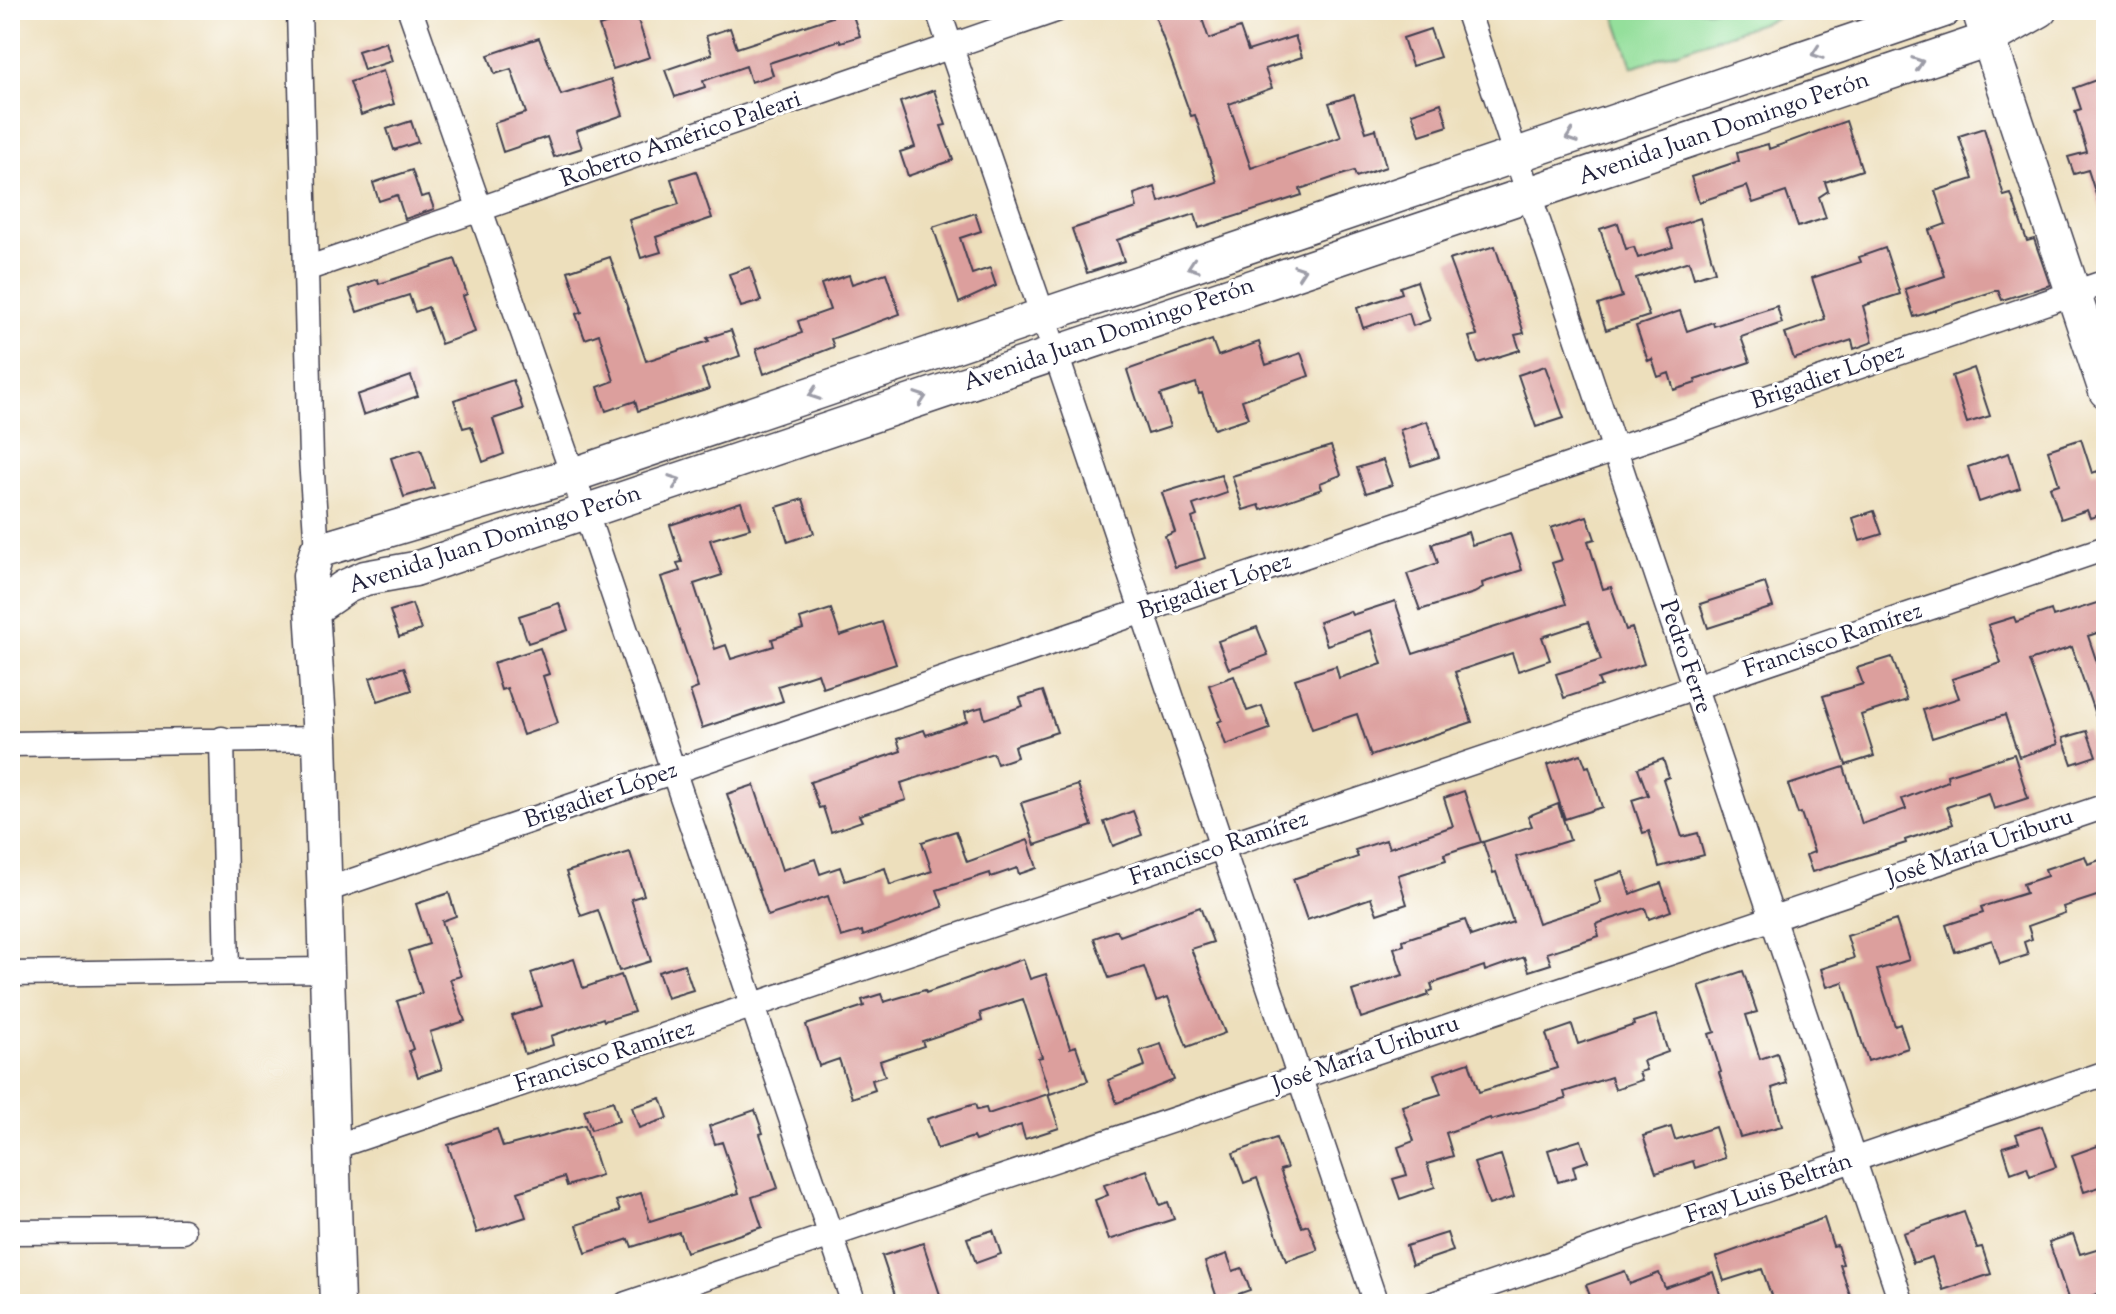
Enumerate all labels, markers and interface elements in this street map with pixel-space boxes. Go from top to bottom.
one-way arrow [1811,44,1825,60]
one-way arrow [1911,57,1925,73]
street label: Avenida Juan Domingo Perón [1574,63,1874,195]
street label: Roberto Américo Paleari [556,83,806,197]
one-way arrow [1565,128,1579,144]
one-way arrow [1186,256,1200,272]
one-way arrow [1293,264,1307,280]
street label: Avenida Juan Domingo Perón [959,269,1259,401]
street label: Brigadier López [1747,335,1909,419]
one-way arrow [807,384,821,400]
one-way arrow [913,392,927,408]
one-way arrow [667,475,681,491]
street label: Avenida Juan Domingo Perón [344,477,646,603]
street label: Brigadier López [1134,545,1296,629]
street label: Francisco Ramírez [1739,594,1927,688]
street label: Pedro Ferre [1650,596,1720,718]
street label: Brigadier López [520,754,682,838]
street label: José María Uriburu [1880,800,2078,897]
street label: Francisco Ramírez [1125,802,1313,896]
street label: José María Uriburu [1266,1007,1464,1104]
street label: Francisco Ramírez [511,1012,699,1102]
street label: Fray Luis Beltrán [1681,1145,1857,1233]

